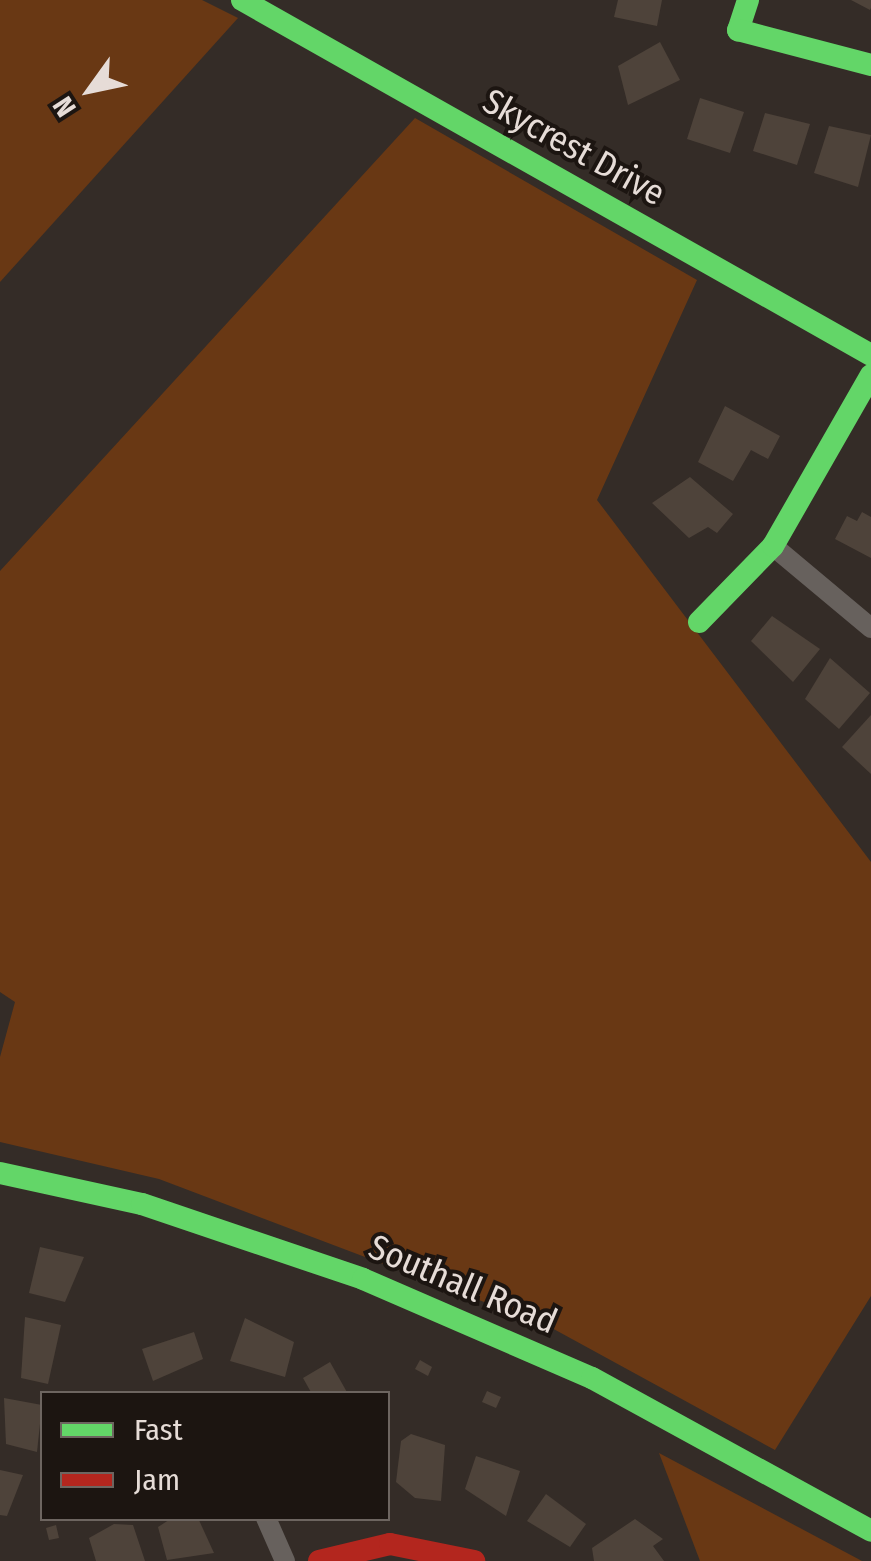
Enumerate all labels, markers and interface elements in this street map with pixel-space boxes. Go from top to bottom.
north arrow [40,40,140,140]
street label: Skycrest Drive [476,80,672,214]
text: N [46,91,83,123]
street label: Southall Road [363,1226,563,1342]
legend [40,1391,390,1521]
text: Fast [134,1412,182,1448]
text: Jam [134,1462,180,1498]

